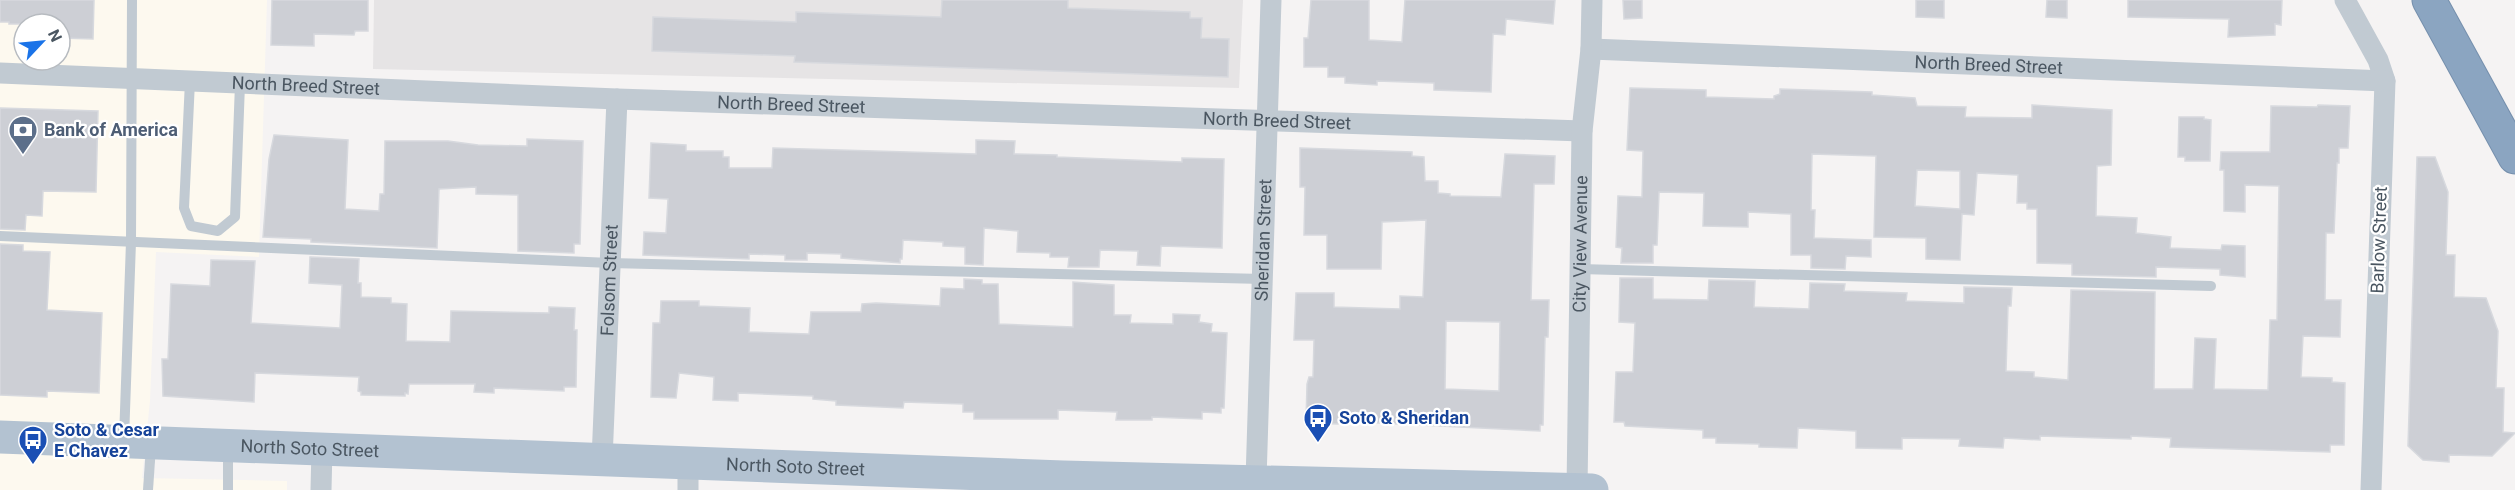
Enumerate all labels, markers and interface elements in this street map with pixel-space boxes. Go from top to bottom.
north arrow [12,12,72,72]
text: N [44,26,66,45]
street label: North Breed Street [1914,51,2063,78]
street label: North Breed Street [231,72,380,99]
street label: North Breed Street [717,91,866,117]
street label: North Breed Street [1203,107,1352,133]
bank icon: Bank of America [7,114,39,156]
place label: Bank of America [44,119,178,140]
street label: City View Avenue [1568,175,1591,313]
street label: Sheridan Street [1251,178,1275,302]
street label: Barlow Street [2366,186,2391,294]
street label: Folsom Street [596,224,622,336]
bus stop icon: Soto & Sheridan [1302,402,1334,444]
place label: Soto & Sheridan [1339,407,1469,428]
place label: Soto & Cesar E Chavez [54,419,159,461]
bus stop icon: Soto & Cesar E Chavez [17,424,49,466]
street label: North Soto Street [240,435,380,461]
street label: North Soto Street [726,453,865,480]

